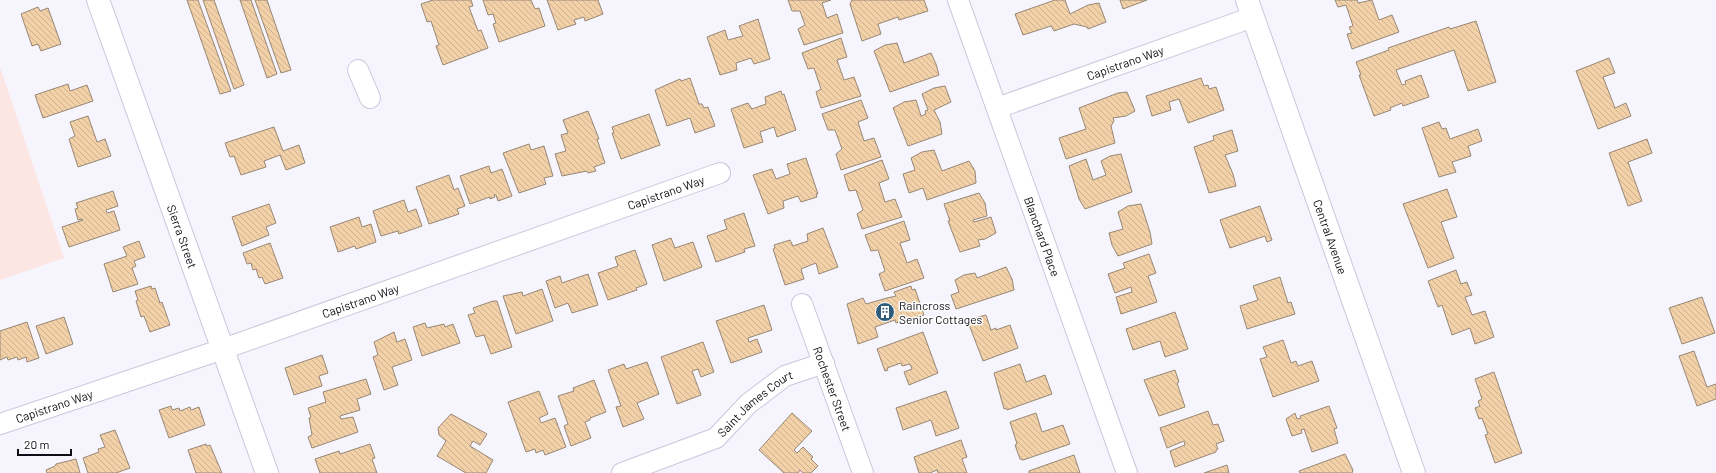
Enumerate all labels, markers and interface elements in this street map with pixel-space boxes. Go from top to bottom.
street label: Capistrano Way [1085,42,1166,83]
street label: Capistrano Way [625,172,707,212]
street label: Blanchard Place [1022,195,1063,278]
street label: Central Avenue [1311,197,1350,276]
street label: Sierra Street [165,203,200,270]
street label: Capistrano Way [320,280,401,320]
place label: Raincross Senior Cottages [899,298,983,326]
building icon: Raincross Senior Cottages [874,301,896,323]
street label: Rochester Street [811,345,854,433]
street label: Saint James Court [714,367,794,439]
street label: Capistrano Way [14,386,95,425]
scale bar [18,431,71,457]
text: 20 m [24,437,50,451]

